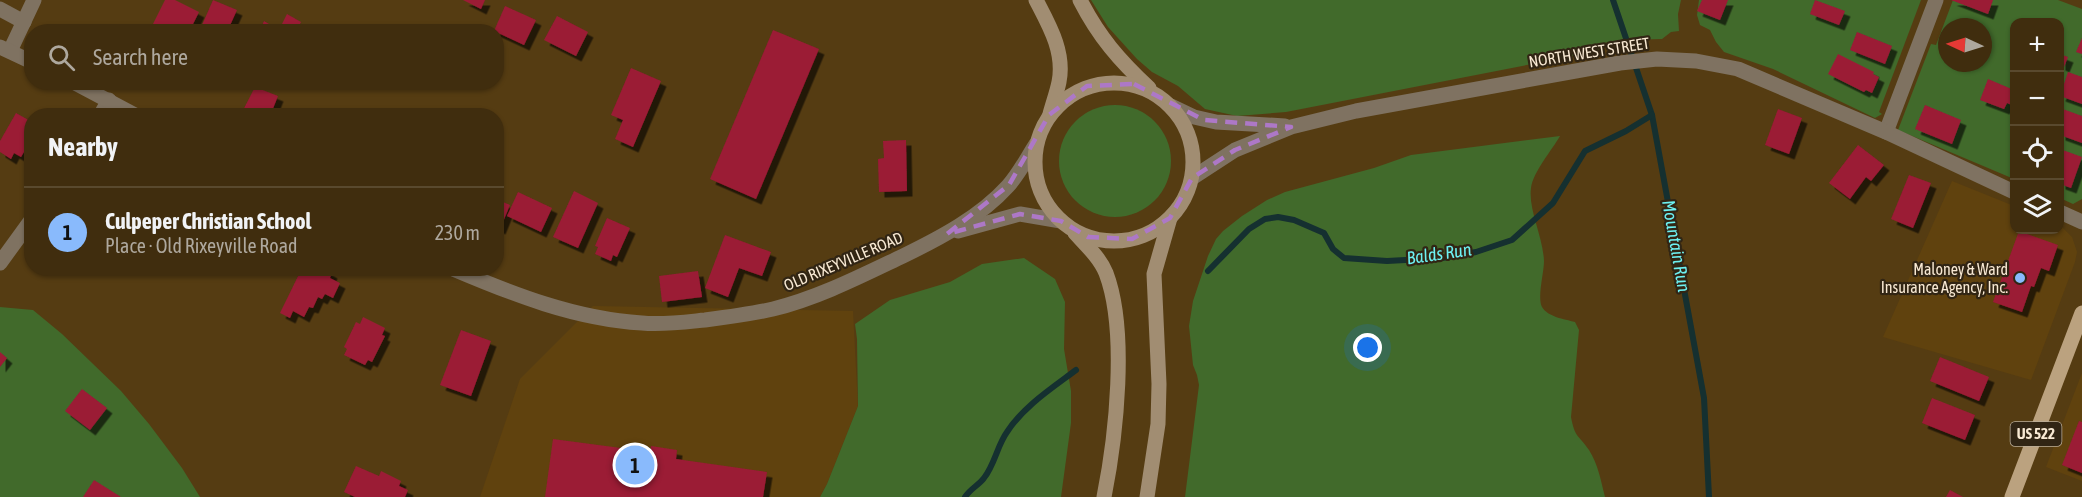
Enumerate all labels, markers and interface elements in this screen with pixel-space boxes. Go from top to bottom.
north arrow [1938,18,1992,72]
map controls [2010,18,2064,234]
button: + [2010,18,2064,72]
search box [24,24,504,90]
street label: NORTH WEST STREET [1527,34,1651,70]
icon: search [45,41,78,74]
text: Search here [93,44,188,70]
button: − [2010,72,2064,126]
button: locate [2010,126,2064,180]
text: Nearby [48,132,118,162]
button: layers [2010,180,2064,234]
water label: Mountain Run [1658,198,1695,294]
text: Culpeper Christian School [105,208,311,234]
text: 1 [63,221,72,244]
text: 230 m [435,221,480,244]
street label: OLD RIXEYVILLE ROAD [781,228,905,294]
text: Place · Old Rixeyville Road [105,234,297,257]
water label: Balds Run [1405,239,1473,268]
place label: Maloney & Ward Insurance Agency, Inc. [1881,260,2008,297]
marker: Maloney & Ward Insurance Agency, Inc. [2013,271,2027,285]
your location [1353,333,1382,362]
road number: US 522 [2010,422,2062,446]
pin: 1 [616,442,654,488]

